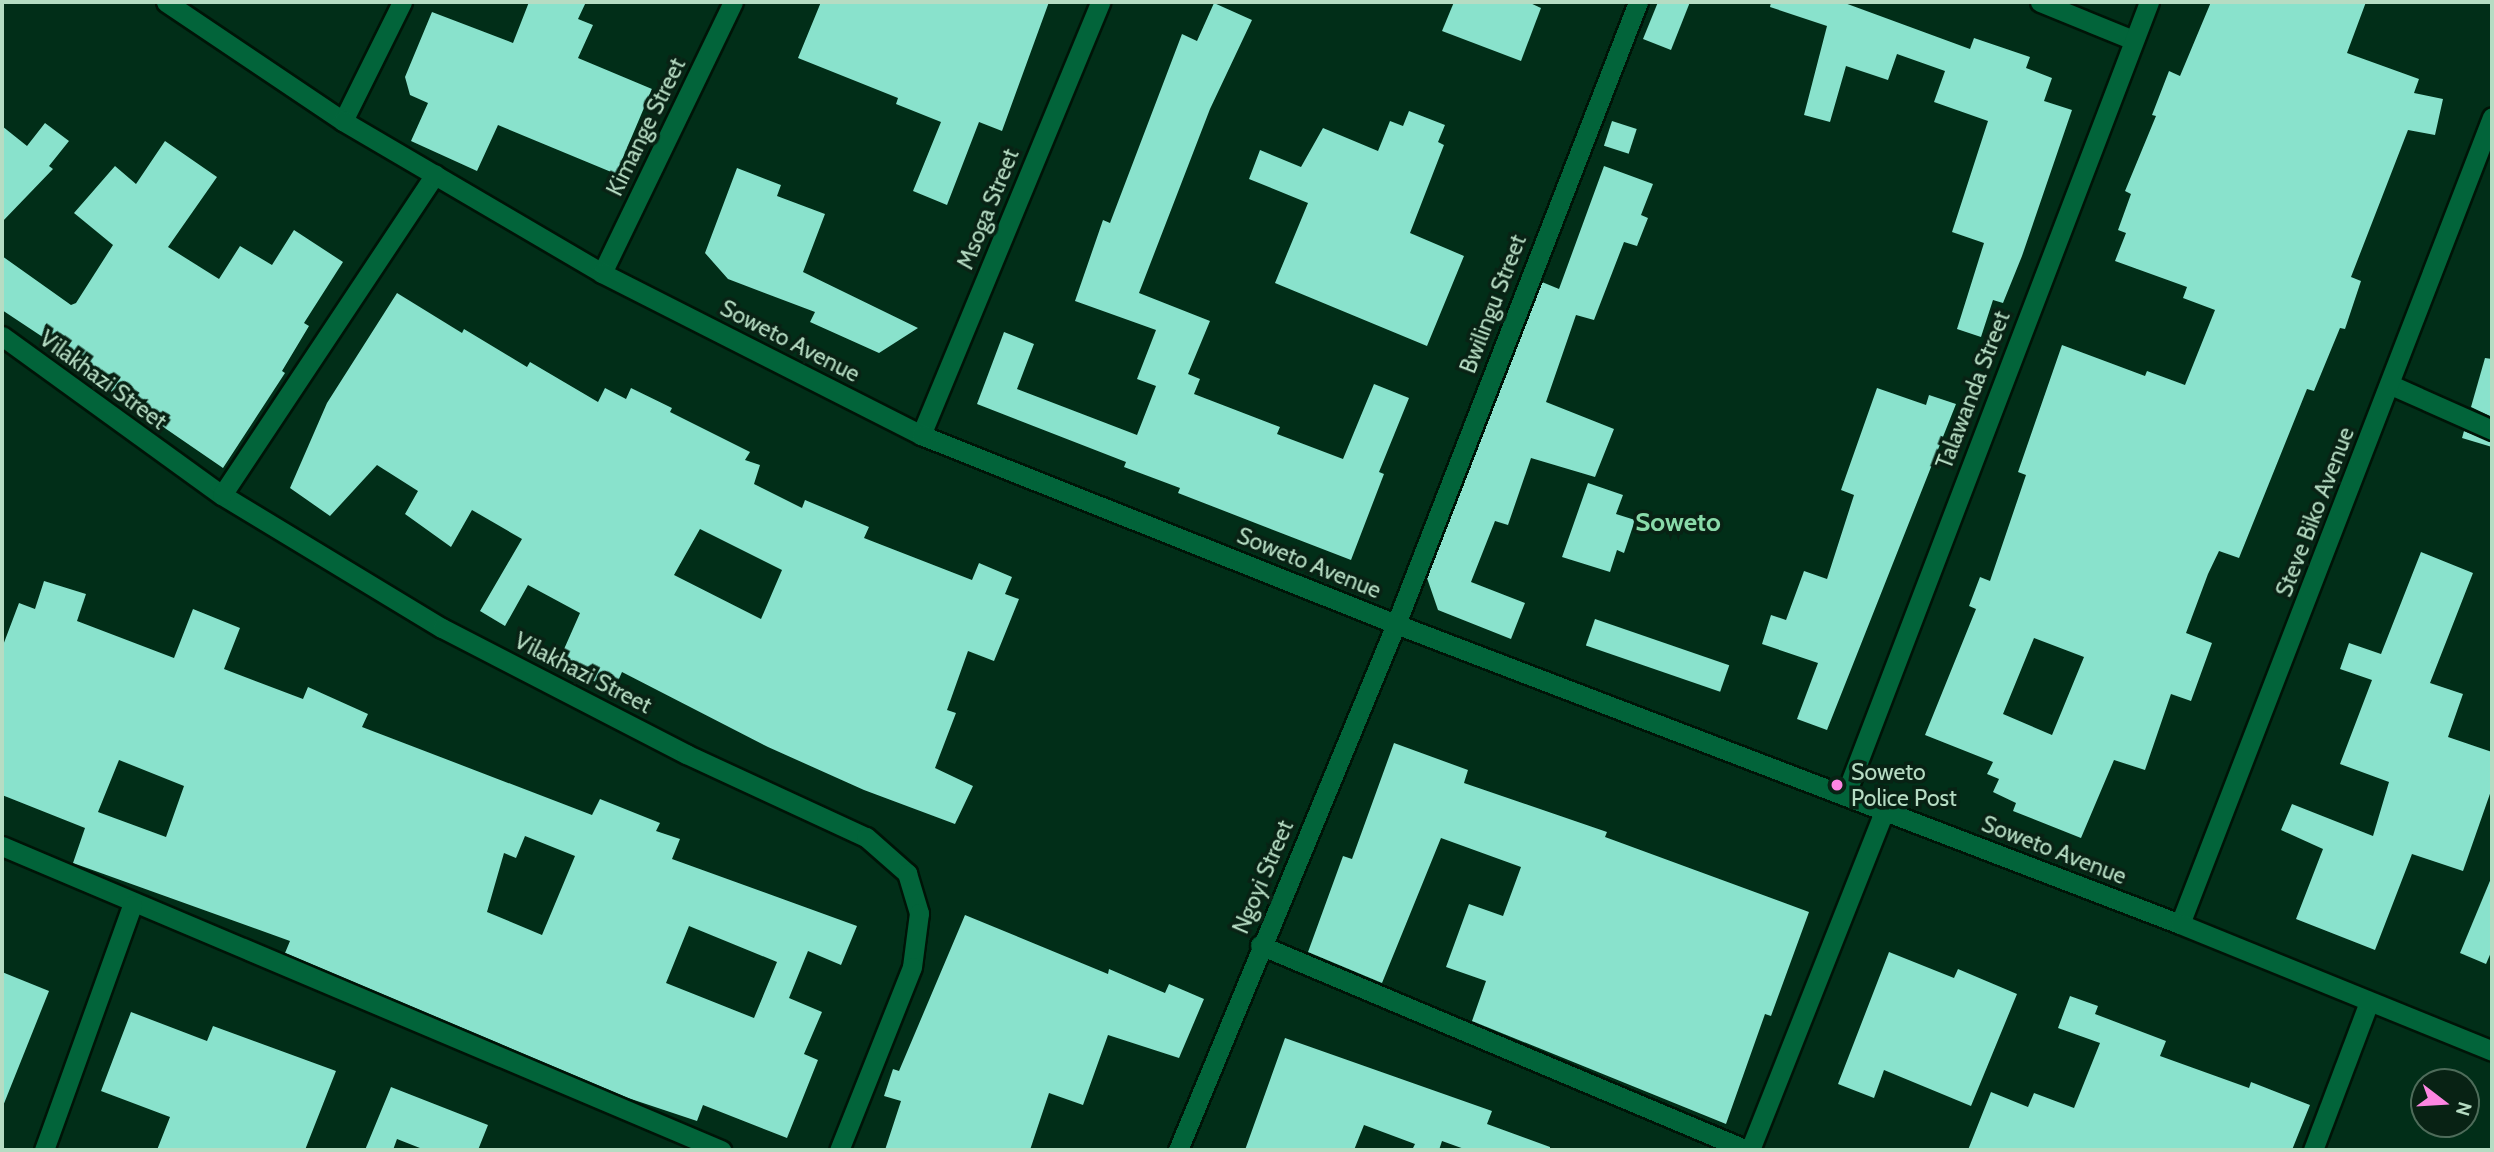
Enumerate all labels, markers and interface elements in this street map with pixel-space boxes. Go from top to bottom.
street label: Kimange Street [601,54,691,200]
street label: Msoga Street [951,145,1025,273]
street label: Bwilingu Street [1454,231,1532,377]
street label: Soweto Avenue [716,294,864,388]
street label: Talawanda Street [1930,307,2016,473]
street label: Vilakhazi Street [34,325,172,435]
street label: Steve Biko Avenue [2270,423,2360,601]
district label: Soweto [1635,507,1721,539]
street label: Soweto Avenue [1233,522,1385,604]
street label: Vilakhazi Street [510,627,656,719]
place label: Soweto Police Post [1851,758,1957,812]
marker: Soweto Police Post [1829,777,1845,793]
street label: Soweto Avenue [1978,810,2130,890]
street label: Ngoyi Street [1227,816,1299,938]
north arrow [2410,1068,2480,1138]
text: N [2451,1099,2477,1118]

